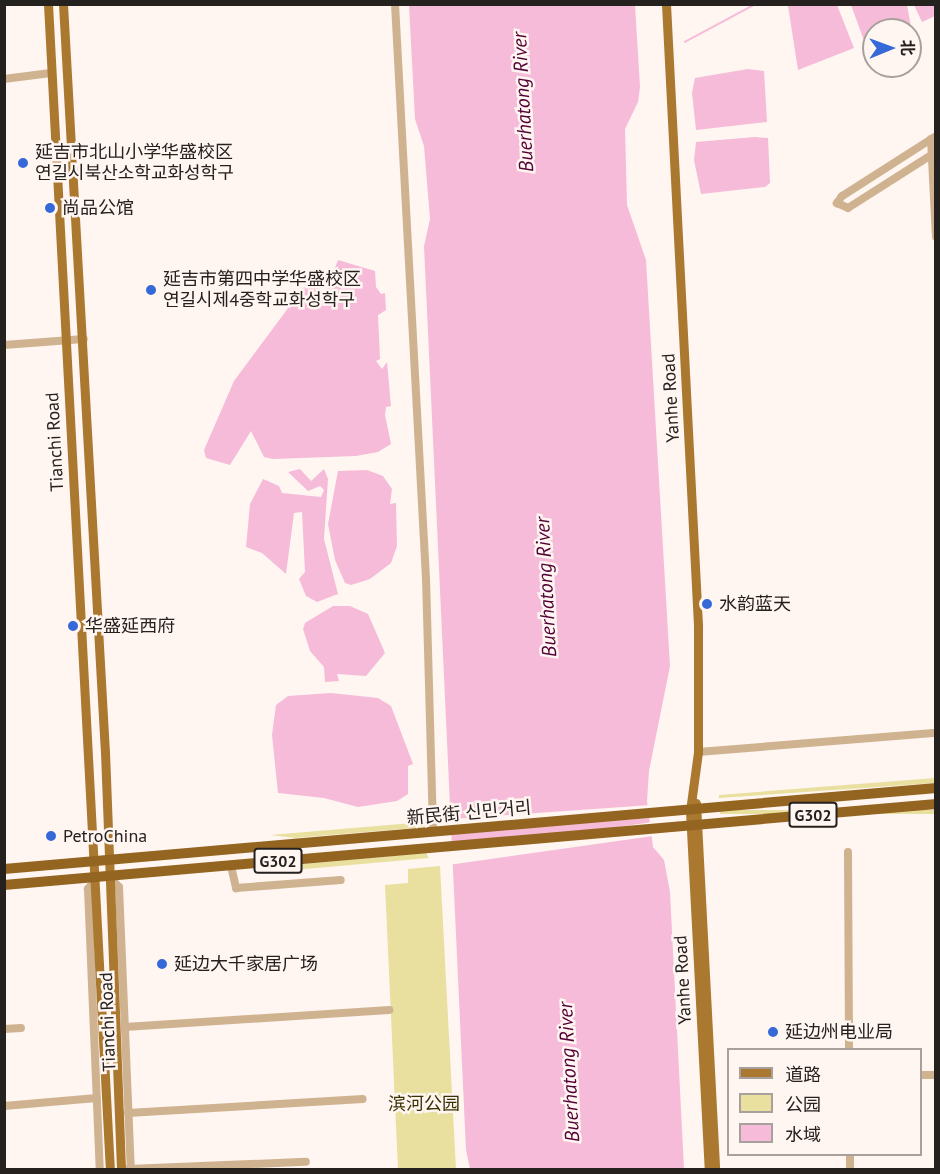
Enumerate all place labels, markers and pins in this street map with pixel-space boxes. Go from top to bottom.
place label: 延吉市北山小学华盛校区 연길시북산소학교화성학구 [35,142,234,184]
marker: 延吉市北山小学华盛校区 연길시북산소학교화성학구 [16,156,30,170]
place label: 尚品公馆 [62,197,134,219]
marker: 尚品公馆 [43,201,57,215]
place label: 延吉市第四中学华盛校区 연길시제4중학교화성학구 [163,269,361,312]
marker: 延吉市第四中学华盛校区 연길시제4중학교화성학구 [144,283,158,297]
place label: 水韵蓝天 [719,593,791,615]
marker: 水韵蓝天 [700,597,714,611]
place label: 华盛延西府 [85,615,175,637]
marker: 华盛延西府 [66,619,80,633]
place label: PetroChina [63,825,147,847]
marker: PetroChina [44,829,58,843]
place label: 延边大千家居广场 [174,953,318,975]
marker: 延边大千家居广场 [155,957,169,971]
place label: 延边州电业局 [785,1021,893,1043]
marker: 延边州电业局 [766,1025,780,1039]

